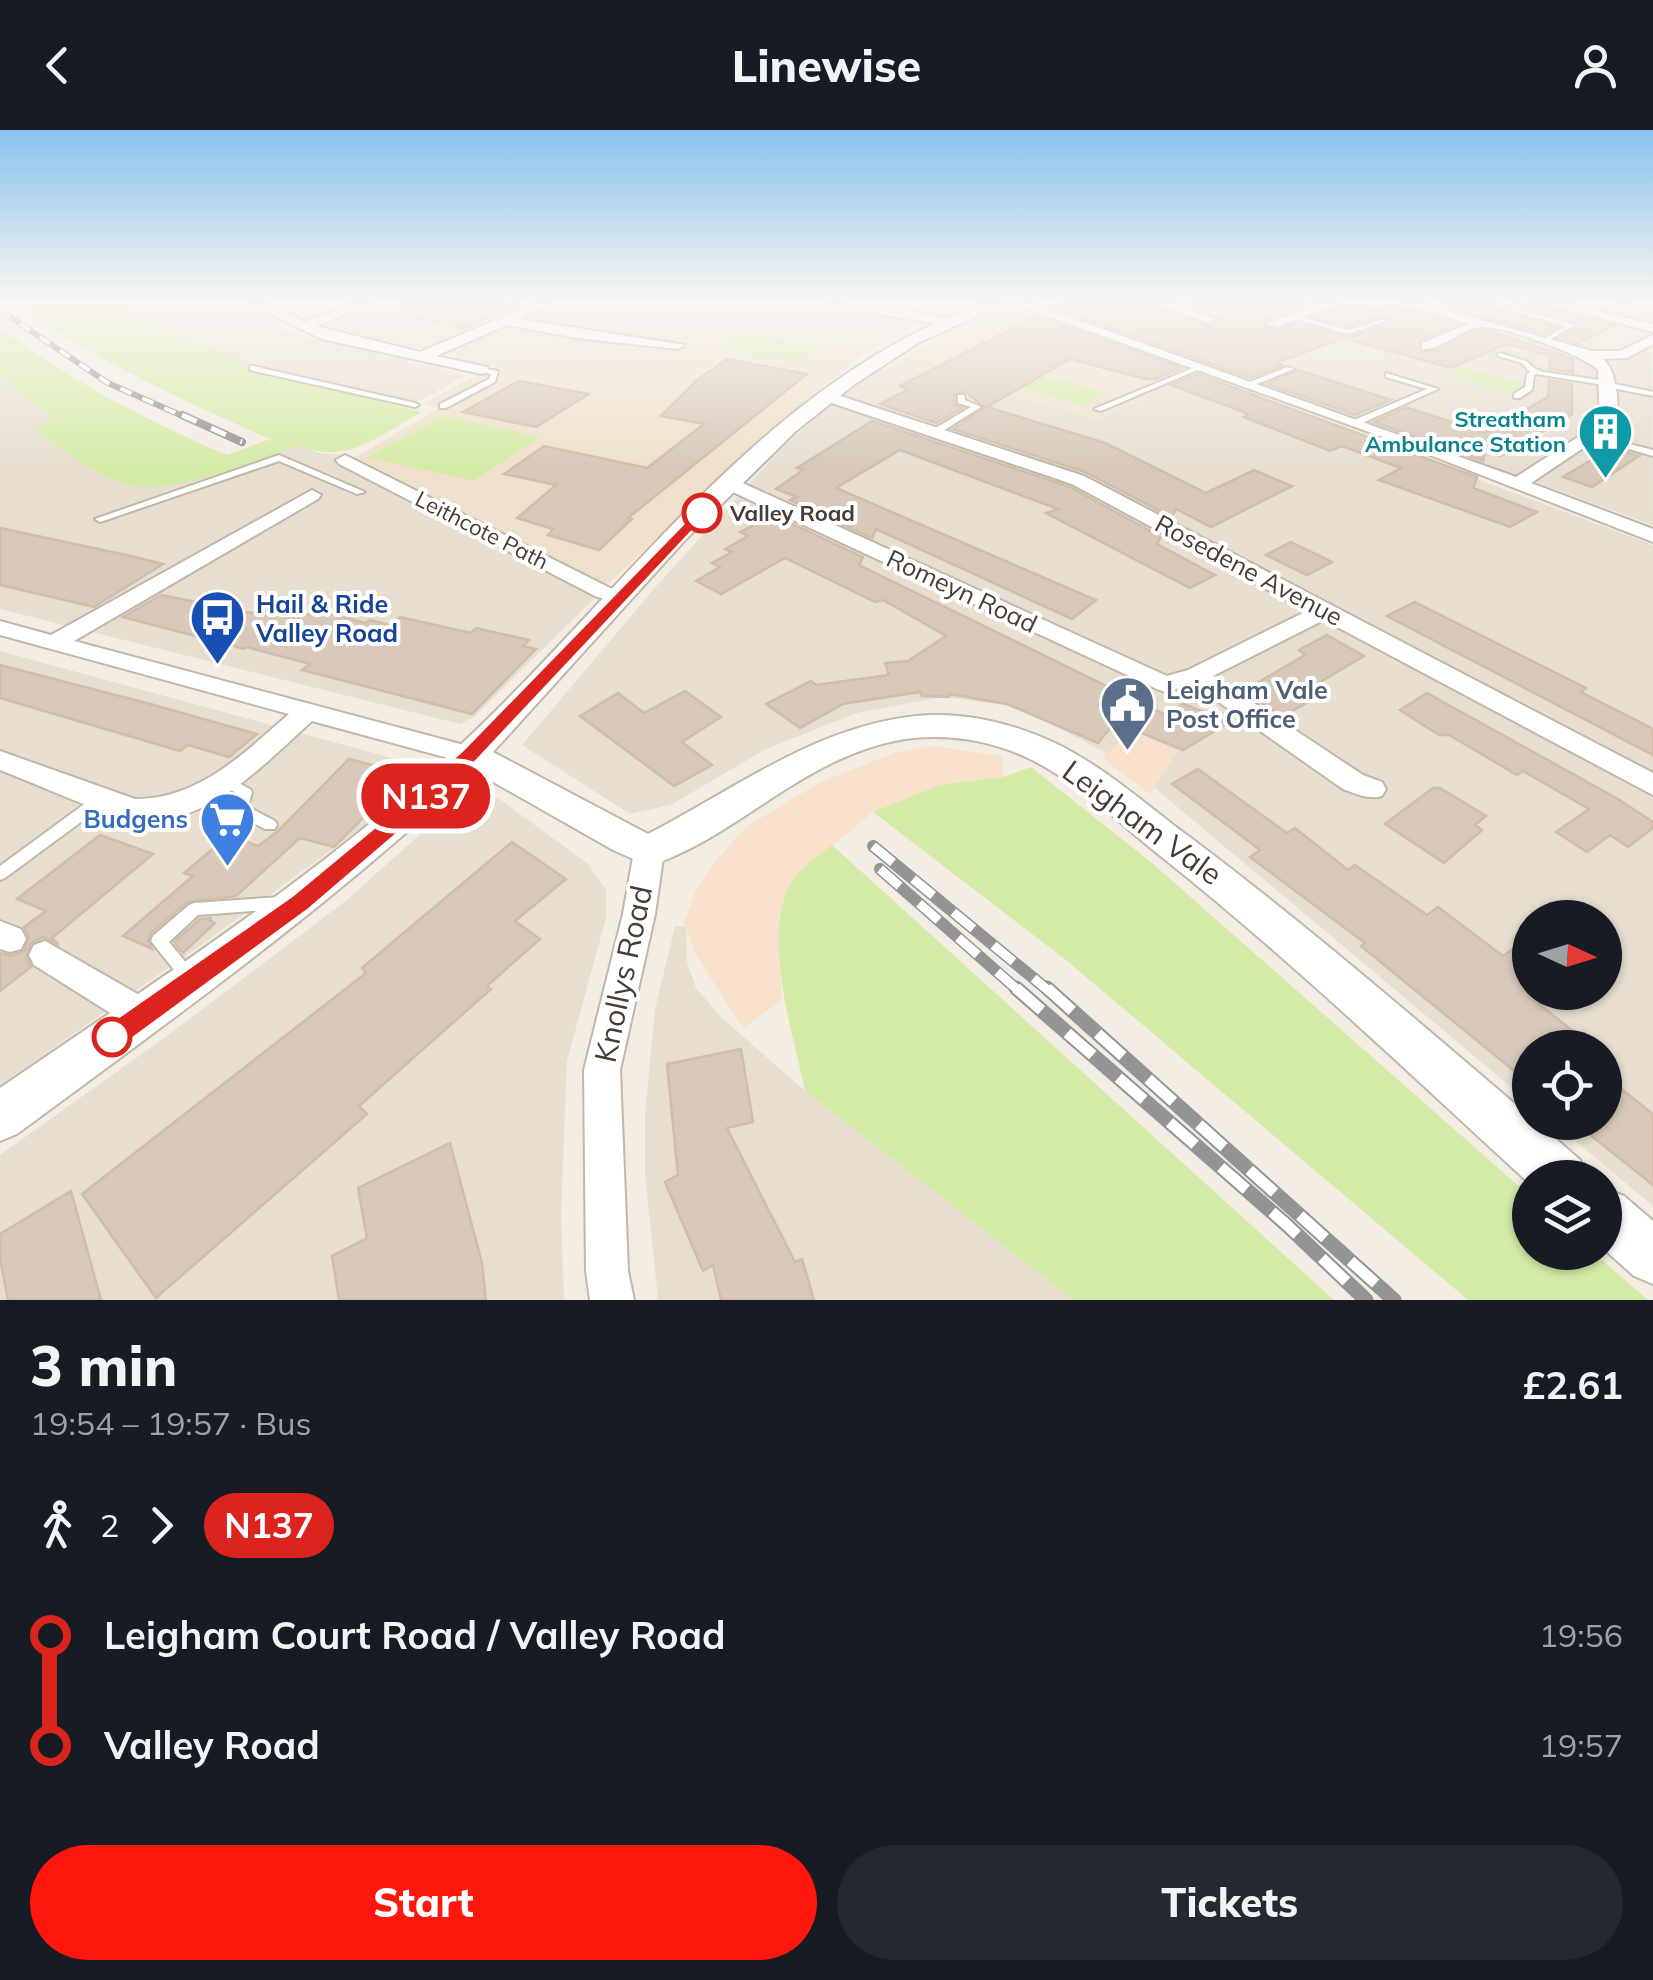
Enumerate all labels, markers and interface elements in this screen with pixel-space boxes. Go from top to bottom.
text: Linewise [732,37,921,93]
icon: back [30,38,85,93]
icon: person [1568,38,1623,93]
building icon: Streatham Ambulance Station [1575,402,1635,481]
place label: Streatham Ambulance Station [1365,405,1566,458]
street label: Leithcote Path [411,484,553,576]
marker: Valley Road [683,494,721,532]
place label: Valley Road [729,499,855,527]
street label: Rosedene Avenue [1150,507,1348,632]
street label: Romeyn Road [882,542,1042,639]
bus stop icon: Hail & Ride Valley Road [187,588,247,667]
place label: Hail & Ride Valley Road [255,588,398,648]
public building icon: Leigham Vale Post Office [1097,674,1157,753]
place label: Leigham Vale Post Office [1166,674,1328,734]
street label: Leigham Vale [1055,752,1230,893]
line badge: N137 [356,764,496,828]
text: N137 [381,774,471,818]
supermarket icon: Budgens [197,789,257,868]
place label: Budgens [83,803,188,834]
street label: Knollys Road [586,882,660,1066]
north arrow [1512,900,1622,1010]
map controls [1512,900,1622,1270]
unlabelled marker [93,1018,131,1056]
button: locate [1512,1030,1622,1140]
button: layers [1512,1160,1622,1270]
text: 3 min [30,1331,177,1400]
text: £2.61 [1522,1361,1623,1409]
text: 19:54 – 19:57 · Bus [30,1403,311,1443]
icon: walk [30,1498,85,1553]
icon: forward [134,1498,189,1553]
text: N137 [224,1503,314,1547]
text: 2 [100,1505,119,1545]
text: Leigham Court Road / Valley Road [104,1611,726,1659]
text: 19:56 [1539,1615,1623,1655]
text: Valley Road [104,1721,320,1769]
text: 19:57 [1539,1725,1623,1765]
button: Start [30,1845,817,1960]
button: Tickets [837,1845,1623,1960]

